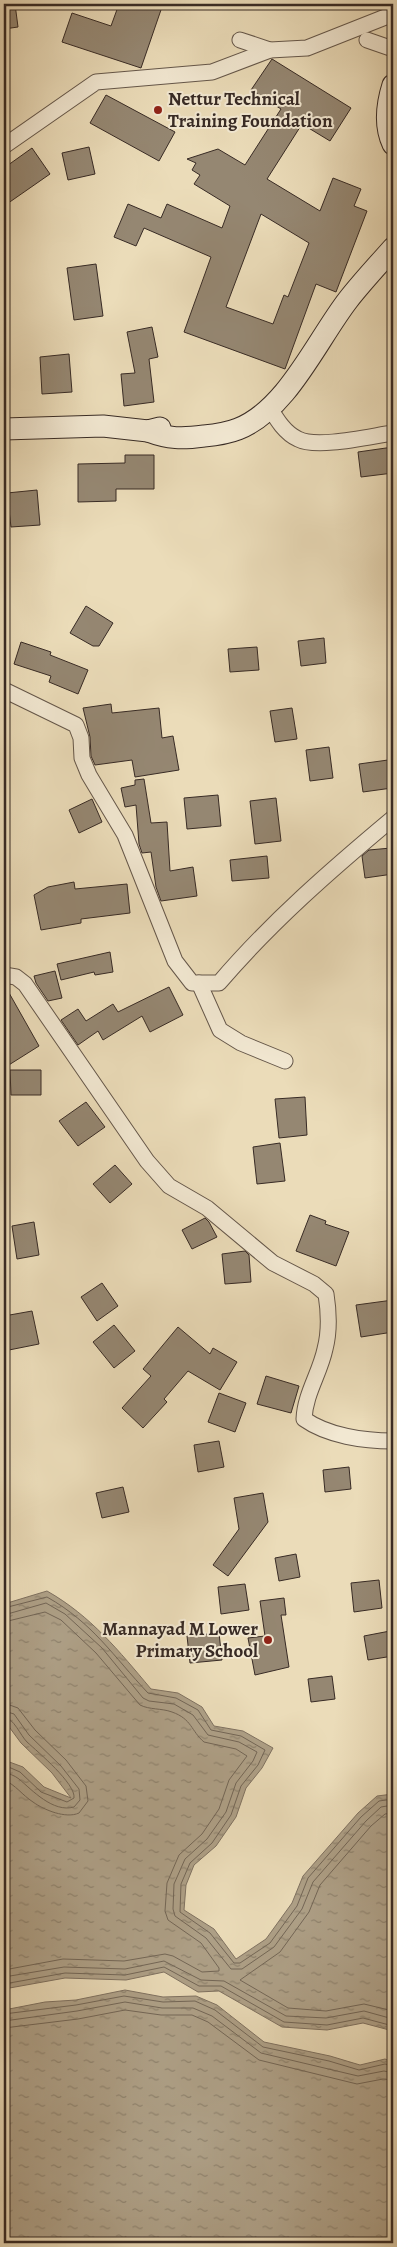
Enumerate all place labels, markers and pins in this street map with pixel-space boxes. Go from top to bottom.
place label: Nettur Technical Training Foundation [168,86,333,134]
marker: Nettur Technical Training Foundation [152,104,164,116]
place label: Mannayad M Lower Primary School [102,1616,258,1664]
marker: Mannayad M Lower Primary School [262,1634,274,1646]

